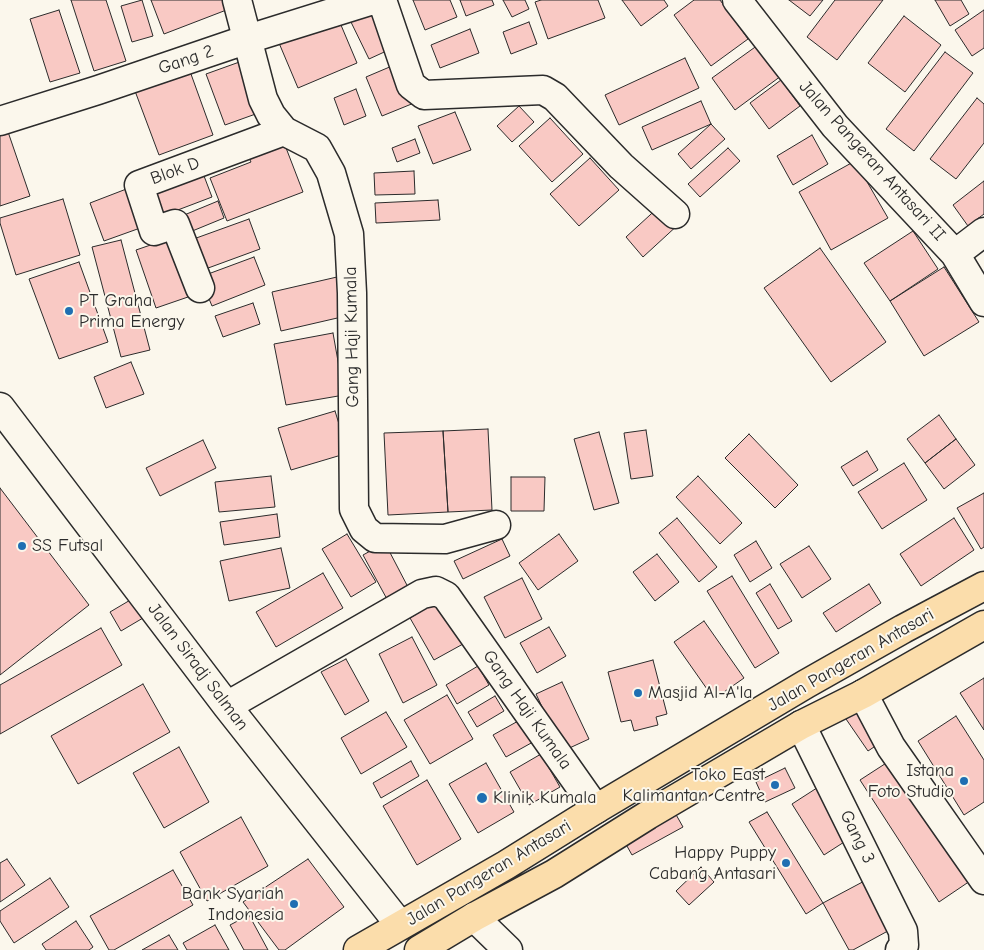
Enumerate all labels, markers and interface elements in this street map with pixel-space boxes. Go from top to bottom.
street label: Gang 2 [155,40,217,80]
street label: Jalan Pangeran Antasari II [794,76,950,246]
street label: Blok D [147,152,203,190]
street label: Gang Haji Kumala [340,266,364,408]
place label: PT Graha Prima Energy [79,290,185,332]
marker: PT Graha Prima Energy [63,305,75,317]
place label: SS Futsal [32,535,103,557]
marker: SS Futsal [16,540,28,552]
street label: Jalan Siradj Salman [143,599,253,735]
street label: Jalan Pangeran Antasari [764,604,938,716]
street label: Gang Haji Kumala [478,646,576,774]
place label: Masjid Al-A'la [648,682,753,704]
marker: Masjid Al-A'la [632,687,644,699]
place label: Istana Foto Studio [868,760,954,802]
place label: Toko East Kalimantan Centre [623,764,765,806]
marker: Istana Foto Studio [958,775,970,787]
marker: Toko East Kalimantan Centre [769,779,781,791]
place label: Klinik Kumala [493,787,597,809]
marker: Klinik Kumala [475,791,489,805]
street label: Gang 3 [835,807,879,867]
street label: Jalan Pangeran Antasari [403,815,575,931]
place label: Happy Puppy Cabang Antasari [649,842,776,884]
marker: Happy Puppy Cabang Antasari [780,857,792,869]
place label: Bank Syariah Indonesia [182,883,284,926]
marker: Bank Syariah Indonesia [288,898,300,910]

